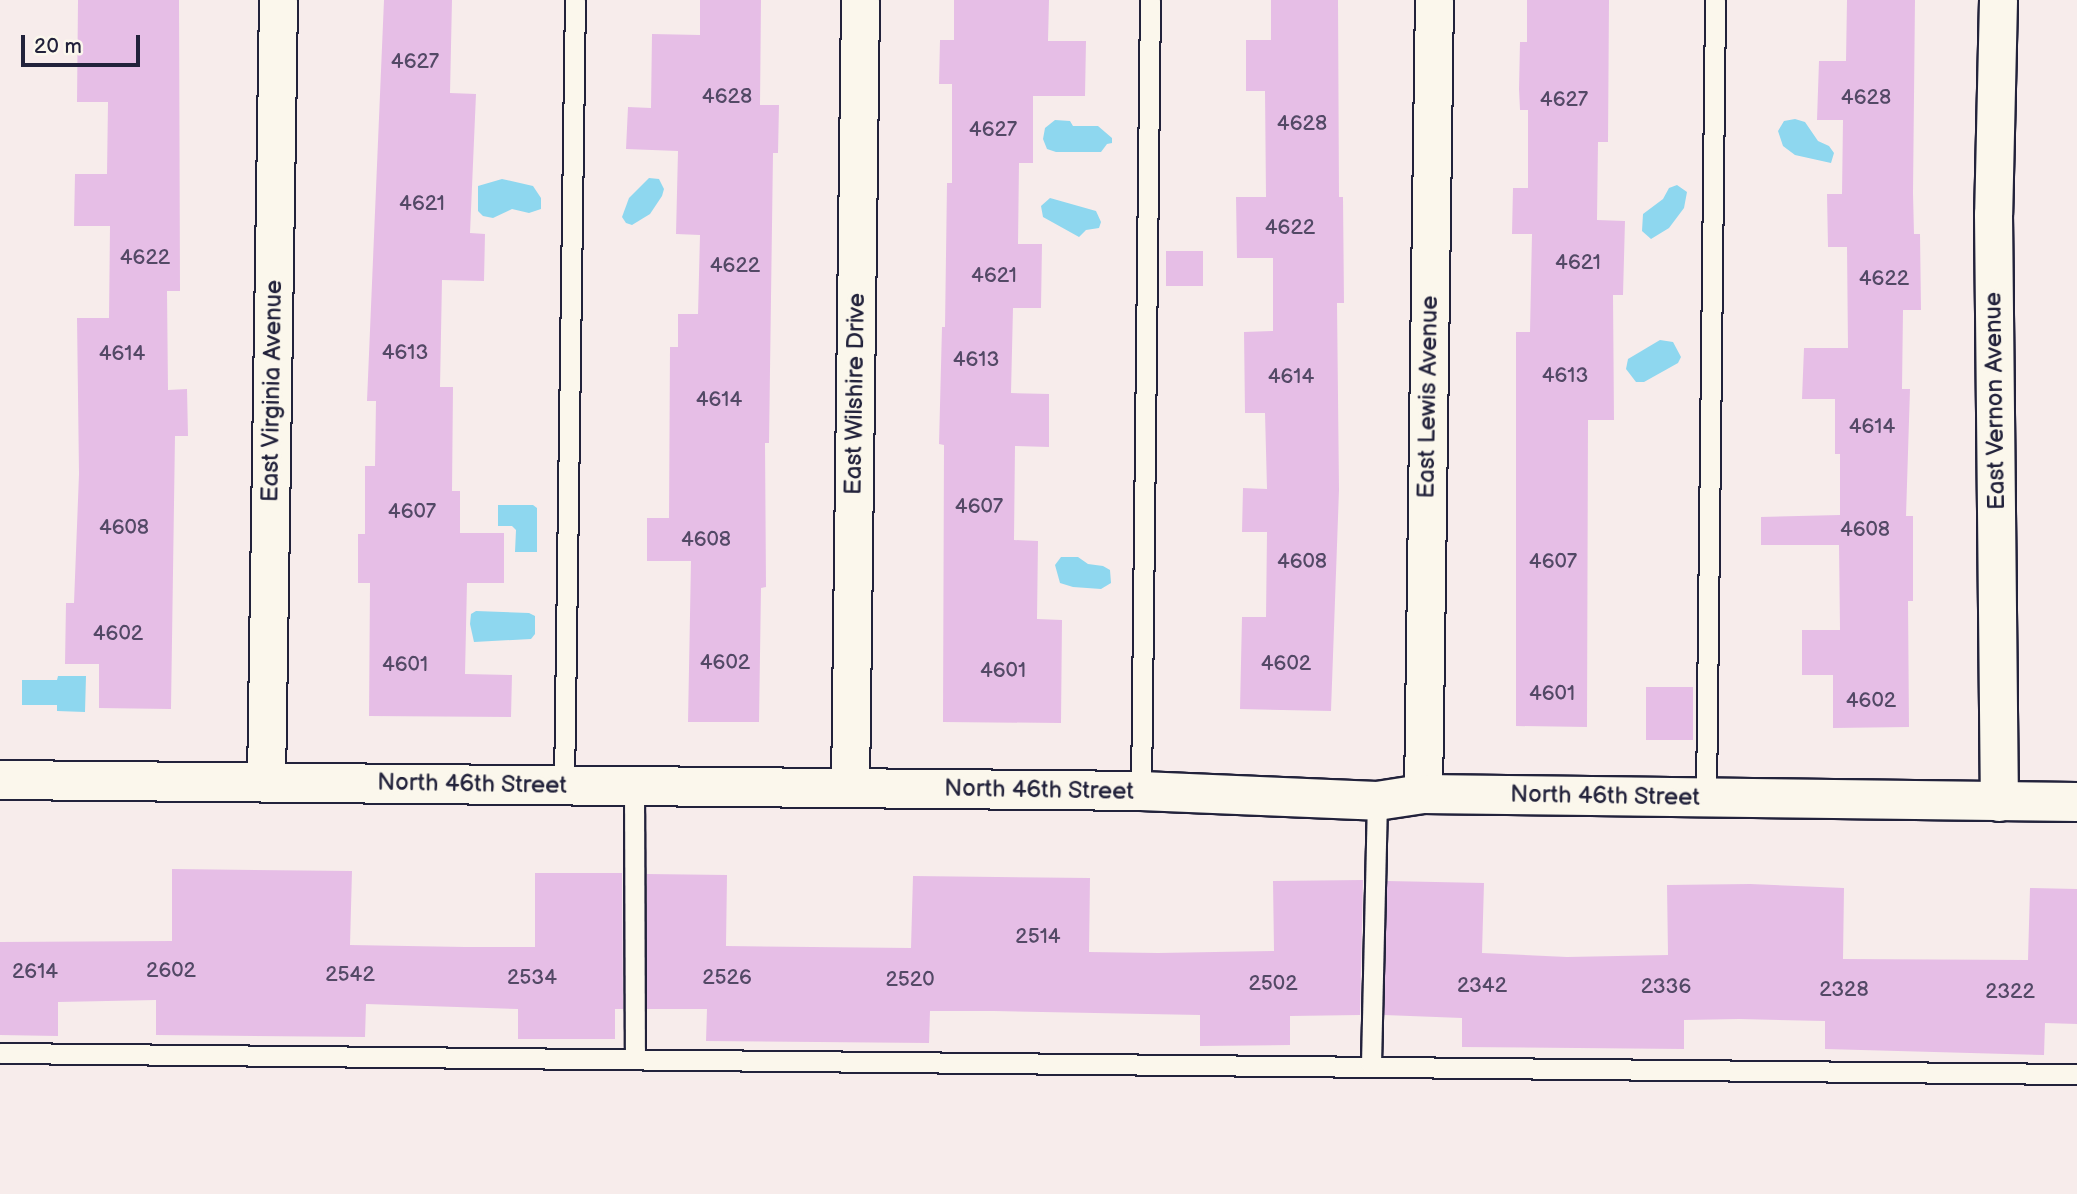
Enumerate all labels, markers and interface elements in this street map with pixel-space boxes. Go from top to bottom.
scale bar [24,21,144,65]
text: 20 m [34,34,82,59]
house number: 4627 [391,49,439,75]
house number: 4628 [702,84,752,110]
house number: 4628 [1841,85,1891,111]
house number: 4627 [1540,87,1588,113]
house number: 4628 [1277,111,1327,137]
house number: 4627 [969,117,1017,143]
house number: 4621 [399,191,445,217]
house number: 4622 [1265,215,1315,241]
house number: 4622 [120,245,170,271]
house number: 4621 [1555,250,1601,276]
house number: 4622 [710,253,760,279]
house number: 4621 [971,263,1017,289]
house number: 4622 [1859,266,1909,292]
street label: East Virginia Avenue [256,279,288,503]
street label: East Vernon Avenue [1979,291,2011,511]
street label: East Wilshire Drive [839,292,871,496]
street label: East Lewis Avenue [1412,295,1444,499]
house number: 4613 [382,340,428,366]
house number: 4614 [99,341,145,367]
house number: 4613 [953,347,999,373]
house number: 4613 [1542,363,1588,389]
house number: 4614 [1268,364,1314,390]
house number: 4614 [696,387,742,413]
house number: 4614 [1849,414,1895,440]
house number: 4607 [955,494,1003,520]
house number: 4607 [388,499,436,525]
house number: 4608 [99,515,149,541]
house number: 4608 [1840,517,1890,543]
house number: 4608 [681,527,731,553]
house number: 4608 [1277,549,1327,575]
house number: 4607 [1529,549,1577,575]
house number: 4602 [93,621,143,647]
house number: 4602 [700,650,750,676]
house number: 4602 [1261,651,1311,677]
house number: 4601 [382,652,428,678]
house number: 4601 [980,658,1026,684]
house number: 4601 [1529,681,1575,707]
house number: 4602 [1846,688,1896,714]
street label: North 46th Street [377,768,567,800]
street label: North 46th Street [944,774,1134,806]
street label: North 46th Street [1510,780,1700,812]
house number: 2514 [1015,924,1061,950]
house number: 2602 [146,958,196,984]
house number: 2614 [12,959,58,985]
house number: 2542 [325,962,375,988]
house number: 2534 [507,965,557,991]
house number: 2526 [702,965,752,991]
house number: 2520 [885,967,935,993]
house number: 2502 [1248,971,1298,997]
house number: 2342 [1457,973,1507,999]
house number: 2336 [1641,974,1691,1000]
house number: 2328 [1819,977,1869,1003]
house number: 2322 [1985,979,2035,1005]

